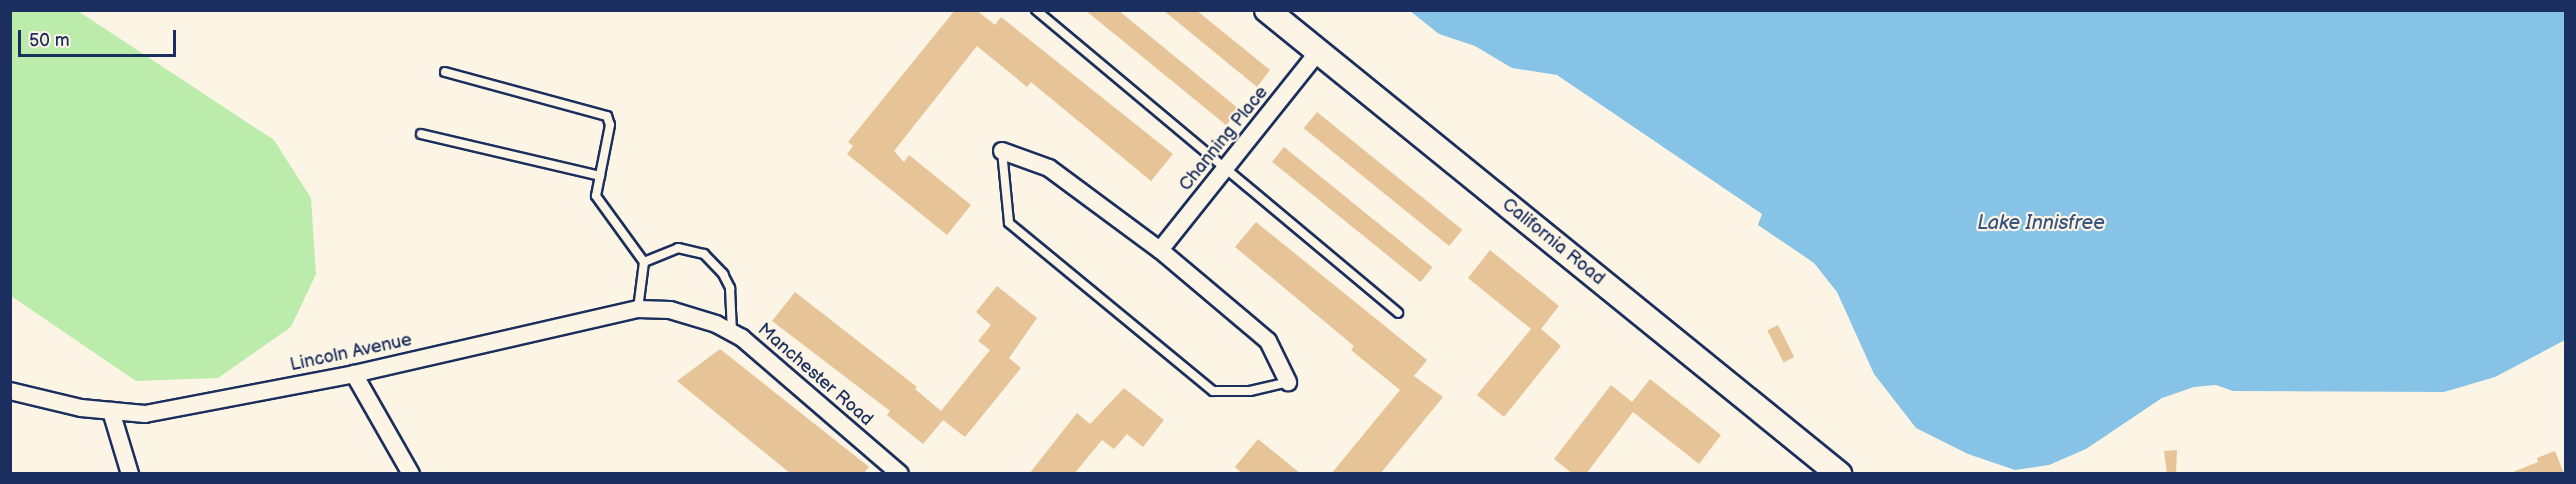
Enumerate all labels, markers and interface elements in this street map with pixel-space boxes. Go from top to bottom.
scale bar [21,18,178,56]
text: 50 m [29,30,70,51]
street label: Channing Place [1175,82,1273,196]
street label: California Road [1497,194,1609,290]
water label: Lake Innisfree [1977,211,2105,235]
street label: Manchester Road [753,319,877,431]
street label: Lincoln Avenue [288,330,414,376]

